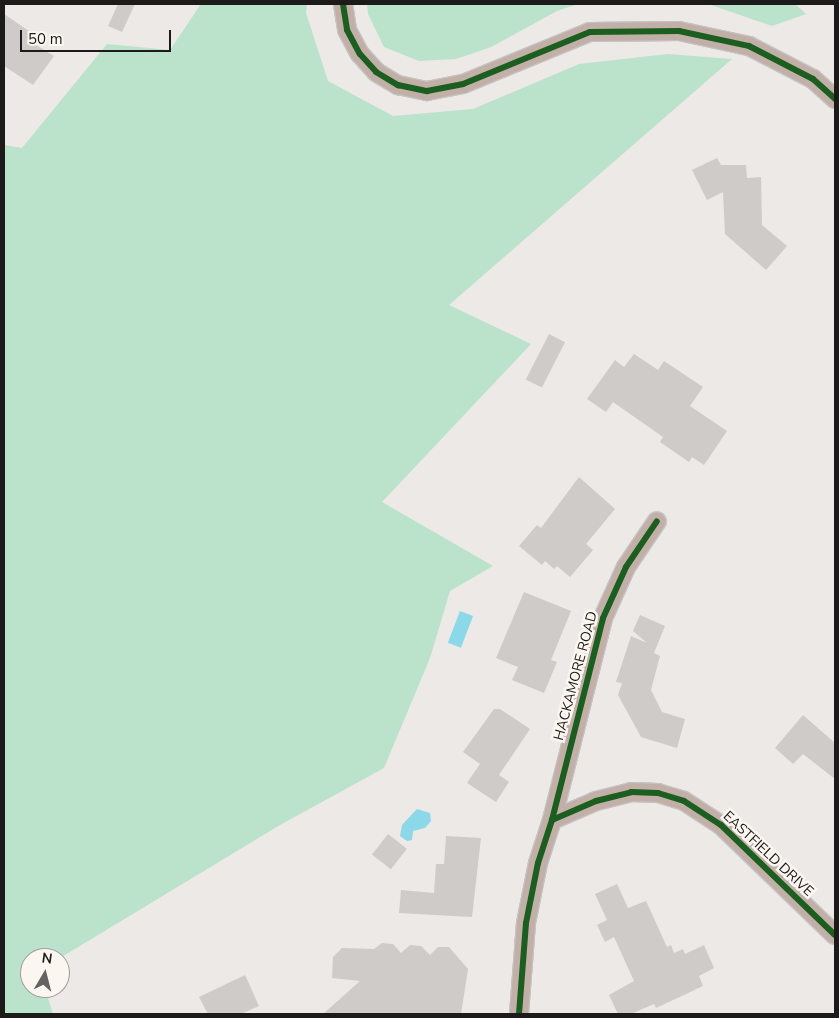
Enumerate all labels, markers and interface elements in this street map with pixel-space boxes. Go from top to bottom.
scale bar [22,20,174,52]
text: 50 m [28,29,63,49]
street label: HACKAMORE ROAD [551,610,601,742]
street label: EASTFIELD DRIVE [719,808,817,900]
north arrow [20,948,70,998]
text: N [40,949,54,969]

